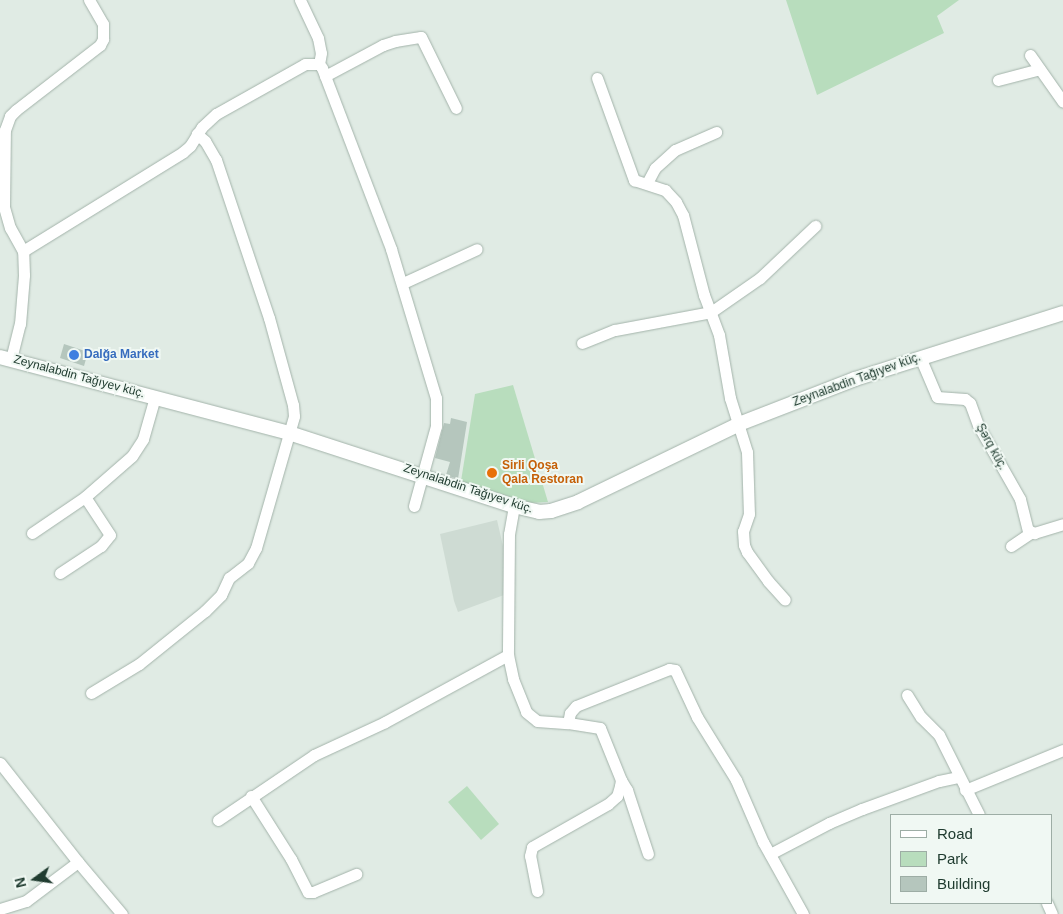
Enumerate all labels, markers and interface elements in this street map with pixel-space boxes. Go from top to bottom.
place label: Dalğa Market [84,348,159,362]
marker: Dalğa Market [68,349,80,361]
street label: Zeynalabdin Tağıyev küç. [791,350,923,410]
street label: Zeynalabdin Tağıyev küç. [12,353,146,401]
street label: Şərq küç. [972,421,1010,473]
place label: Sirli Qoşa Qala Restoran [502,459,583,487]
street label: Zeynalabdin Tağıyev küç. [401,461,535,517]
marker: Sirli Qoşa Qala Restoran [486,467,498,479]
legend [890,814,1053,904]
text: Road [937,825,973,842]
text: Park [937,850,968,867]
north arrow [10,854,60,904]
text: Building [937,875,990,892]
text: N [11,876,29,889]

